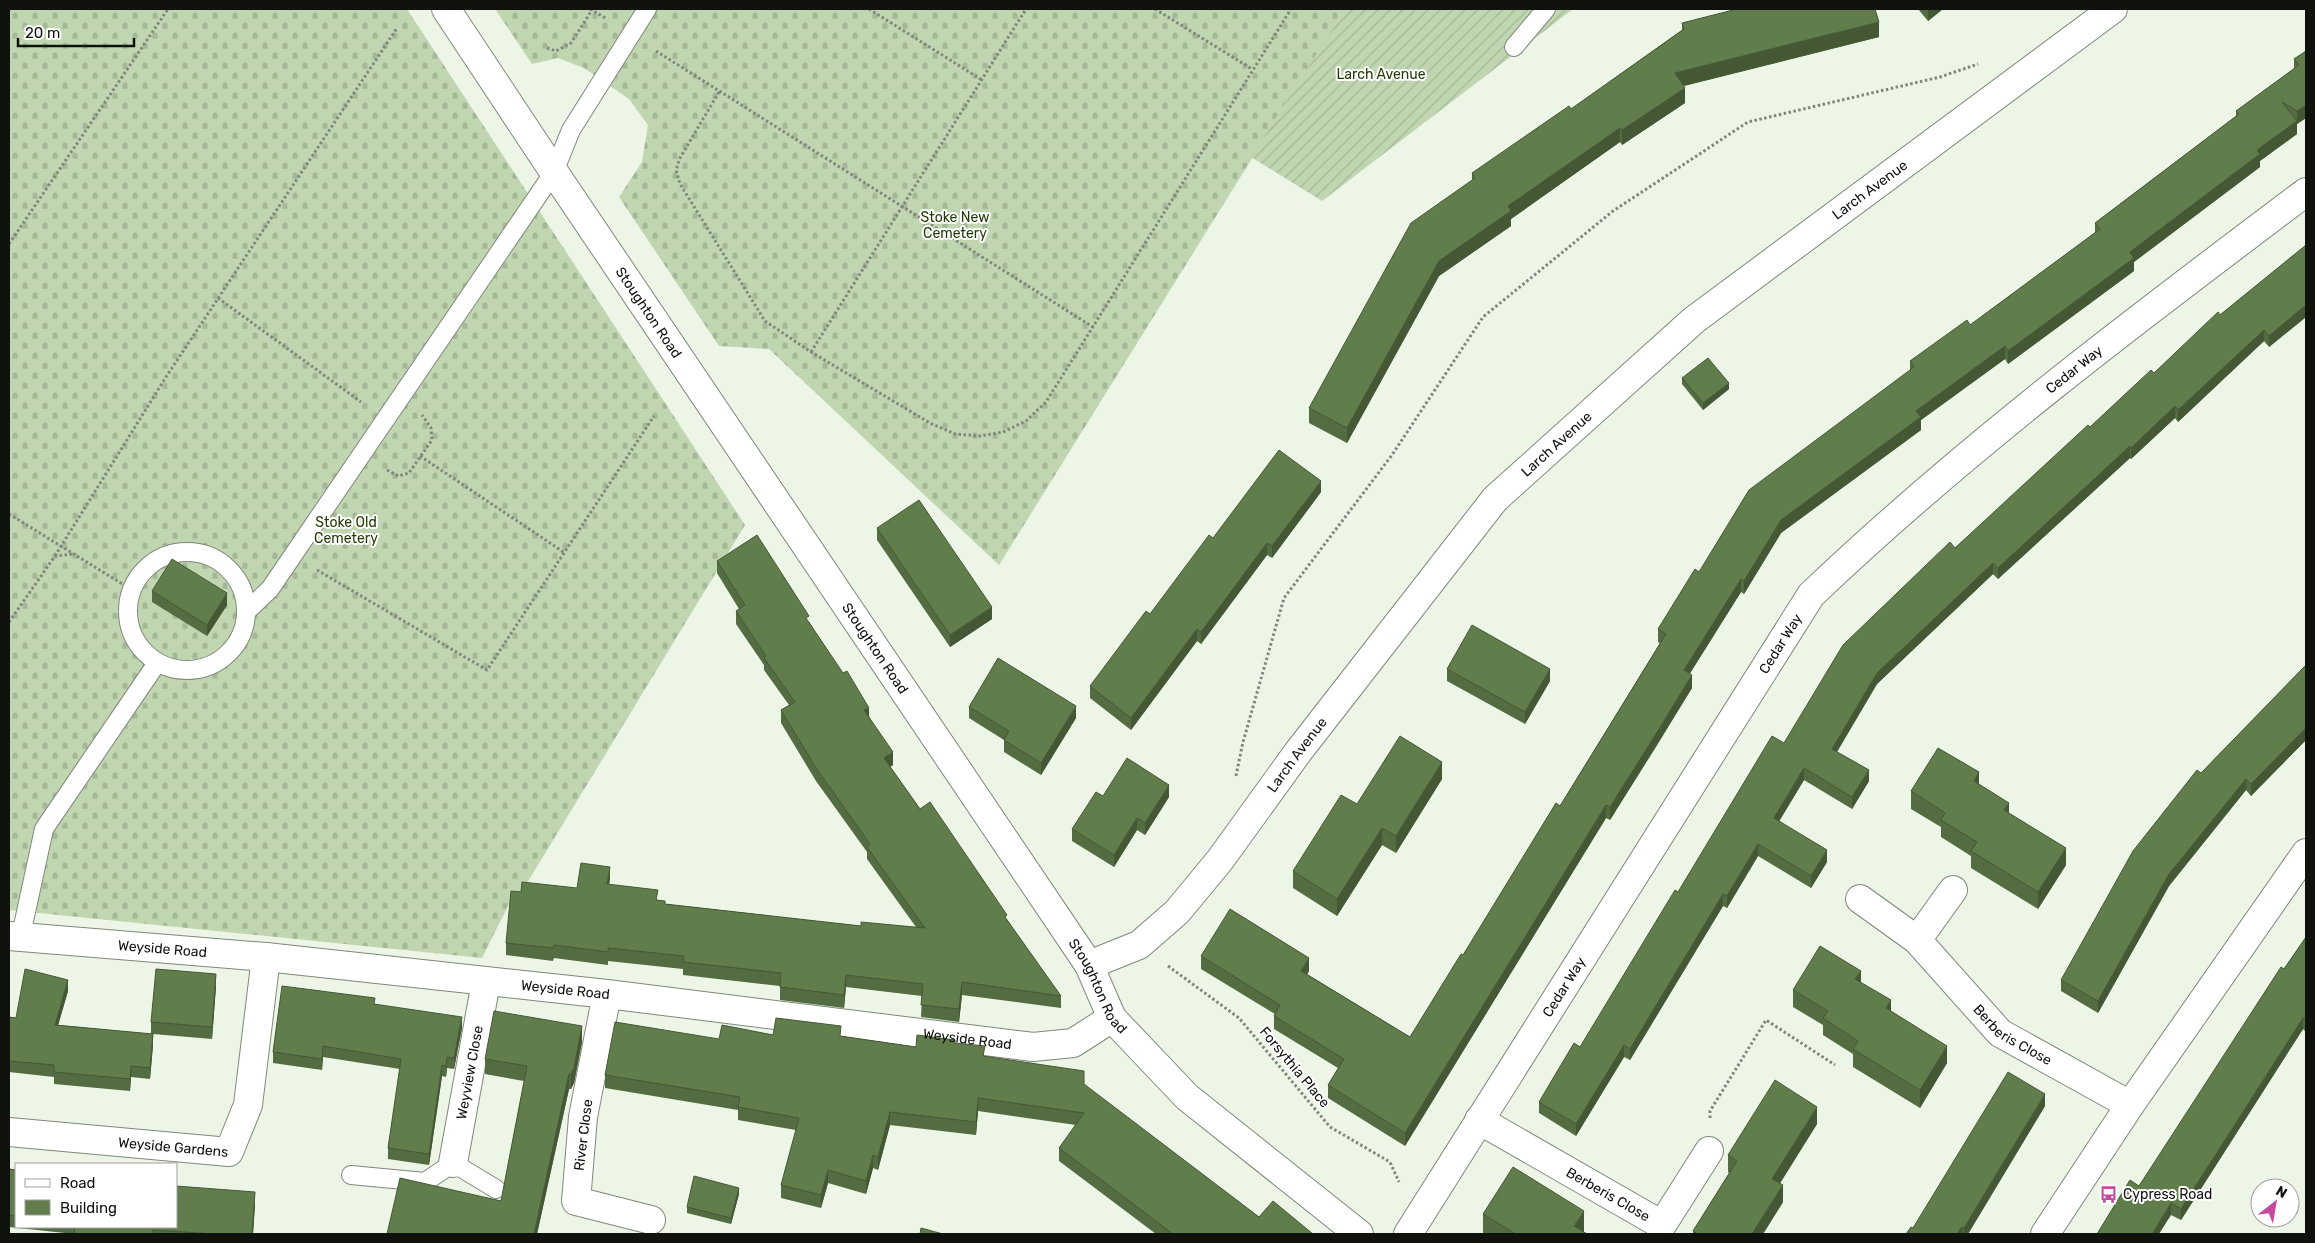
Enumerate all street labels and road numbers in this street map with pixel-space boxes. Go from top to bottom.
street label: Larch Avenue [1829,156,1911,223]
street label: Stoughton Road [612,264,685,362]
street label: Cedar Way [2042,342,2106,397]
street label: Larch Avenue [1518,408,1596,480]
street label: Stoughton Road [838,600,912,697]
street label: Cedar Way [1756,610,1806,677]
street label: Larch Avenue [1264,714,1331,796]
street label: Stoughton Road [1065,935,1130,1037]
street label: Weyside Road [117,937,208,961]
street label: Cedar Way [1539,954,1590,1020]
street label: Weyside Road [520,977,611,1003]
street label: Berberis Close [1969,1001,2055,1069]
street label: Forsythia Place [1256,1023,1333,1111]
street label: Weyview Close [453,1024,487,1121]
street label: Weyside Road [922,1025,1013,1053]
street label: River Close [571,1098,596,1172]
street label: Weyside Gardens [118,1134,229,1161]
street label: Berberis Close [1563,1164,1653,1225]

